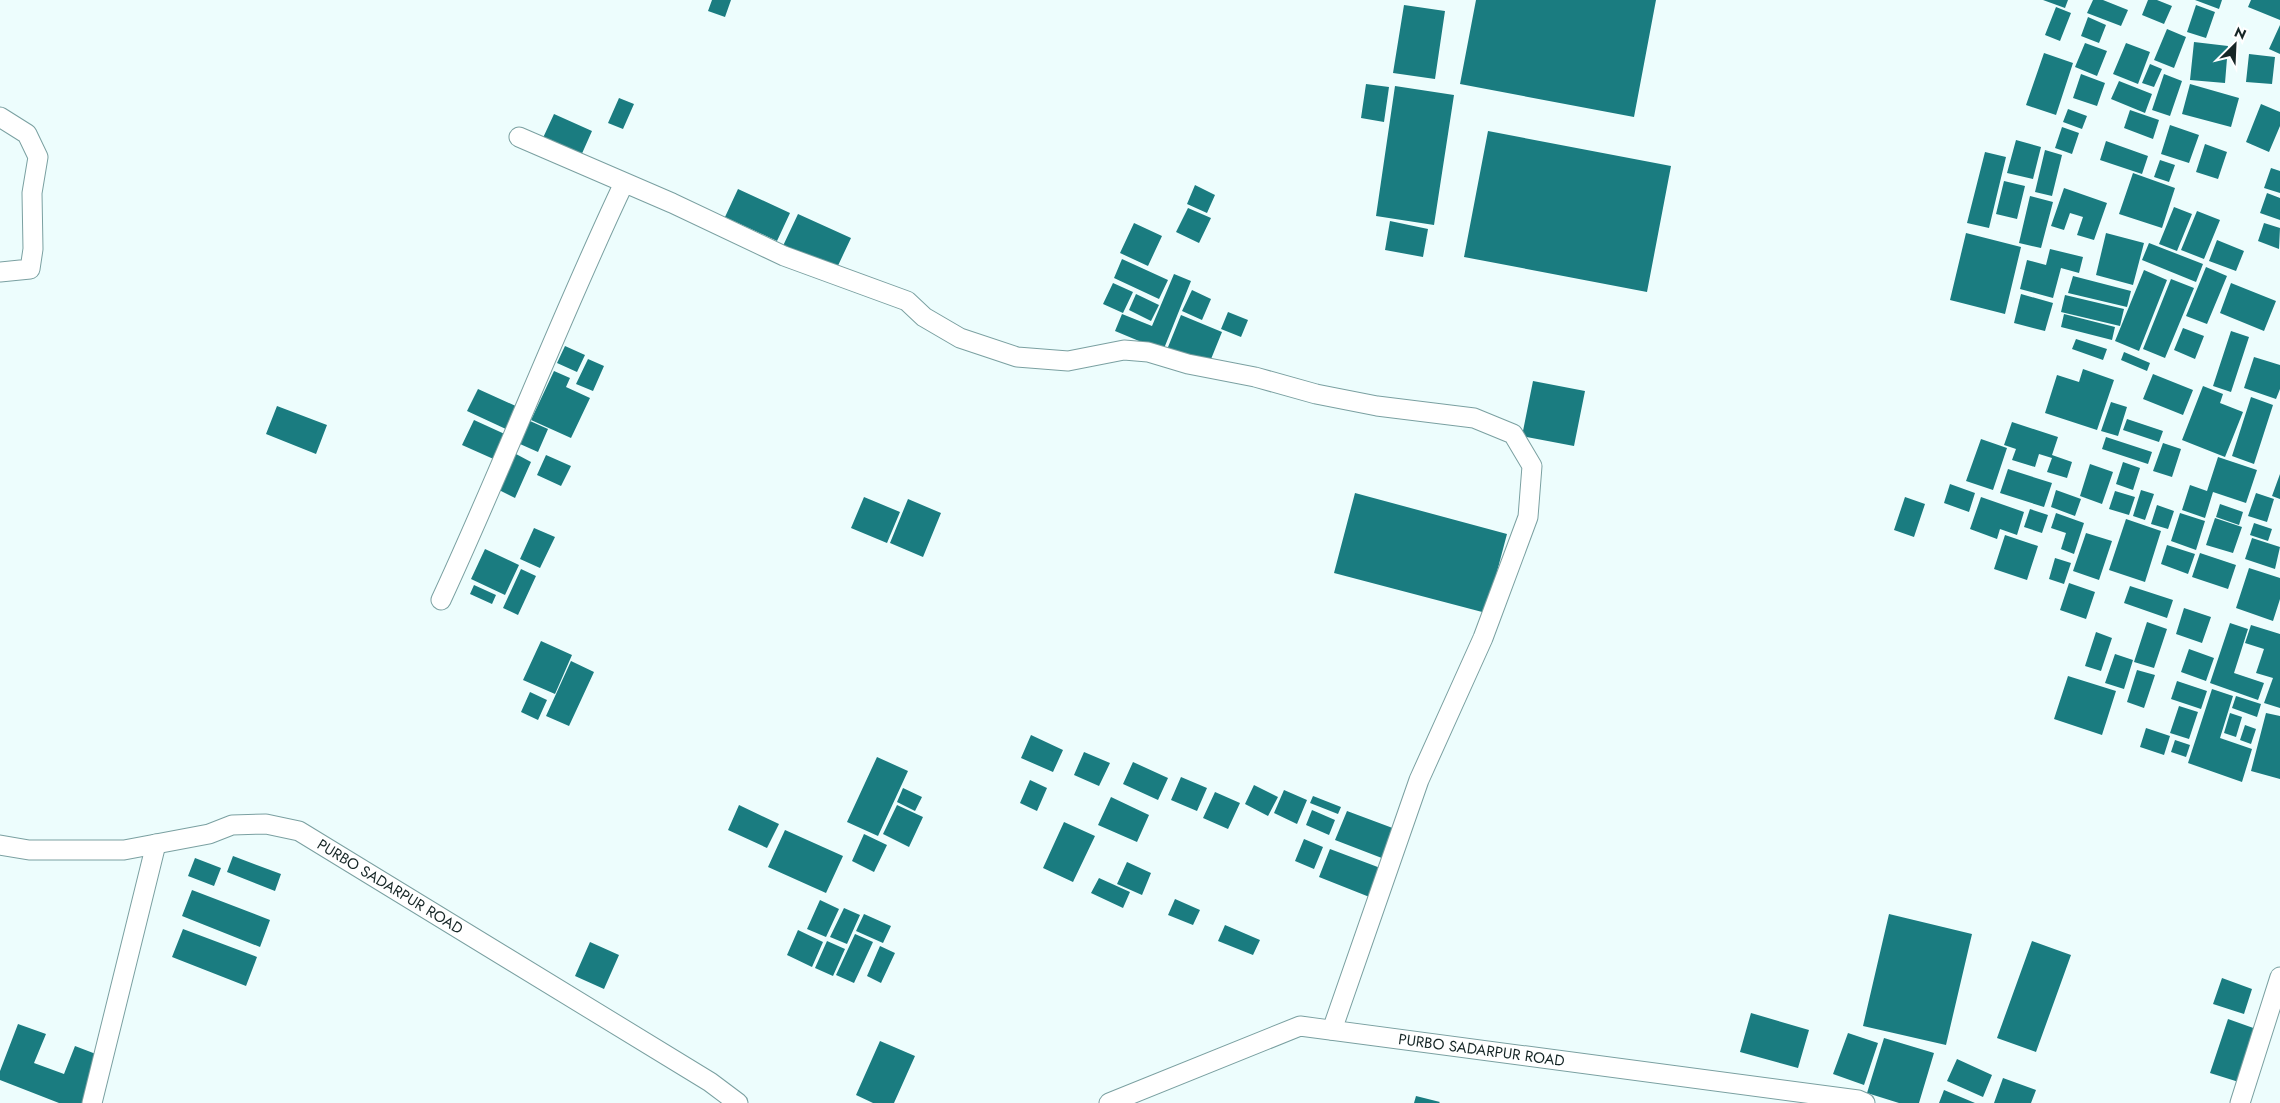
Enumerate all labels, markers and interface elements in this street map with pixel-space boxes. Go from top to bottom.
north arrow [2210,20,2260,70]
text: N [2231,22,2249,45]
street label: PURBO SADARPUR ROAD [313,834,467,940]
street label: PURBO SADARPUR ROAD [1397,1028,1566,1072]

